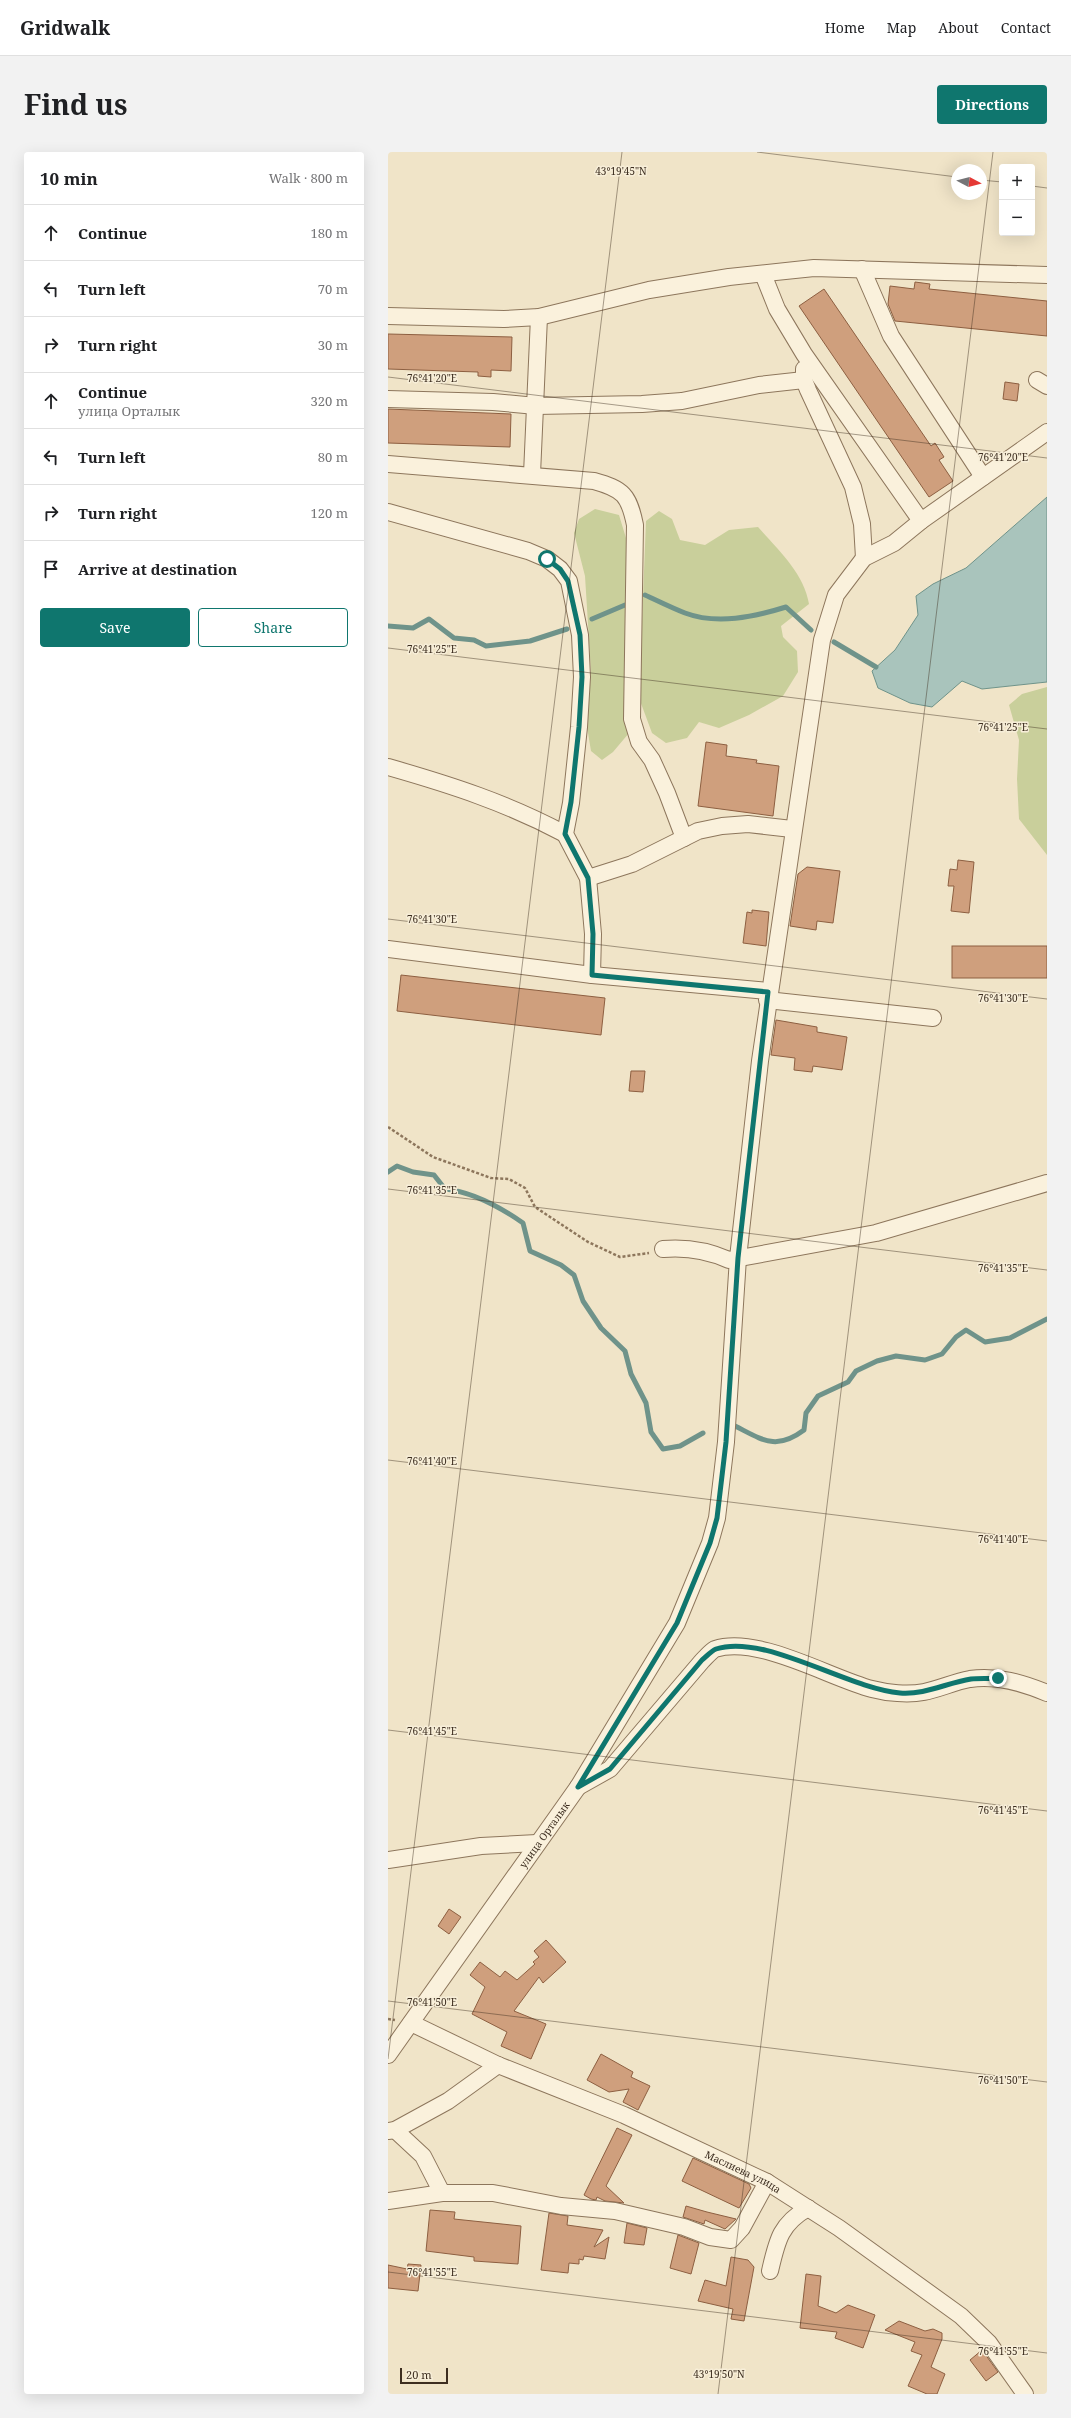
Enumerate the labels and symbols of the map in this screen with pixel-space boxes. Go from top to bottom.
text: 43°19'45"N [595,164,647,178]
north arrow [951,164,987,200]
text: 76°41'20"E [407,371,457,385]
text: 76°41'20"E [978,450,1028,464]
route start [538,550,556,568]
text: 76°41'25"E [407,642,457,656]
text: 76°41'25"E [978,720,1028,734]
text: 76°41'30"E [407,912,457,926]
text: 76°41'30"E [978,991,1028,1005]
text: 76°41'35"E [407,1183,457,1197]
text: 76°41'35"E [978,1261,1028,1275]
text: 76°41'40"E [407,1454,457,1468]
text: 76°41'40"E [978,1532,1028,1546]
route end [989,1669,1007,1687]
text: 76°41'45"E [407,1724,457,1738]
street label: улица Орталык [516,1799,573,1871]
text: 76°41'45"E [978,1803,1028,1817]
text: 76°41'50"E [407,1995,457,2009]
text: 76°41'50"E [978,2073,1028,2087]
street label: Маслиева улица [703,2147,784,2196]
text: 76°41'55"E [407,2265,457,2279]
text: 76°41'55"E [978,2344,1028,2358]
scale bar [400,2366,448,2385]
text: 43°19'50"N [693,2367,745,2381]

